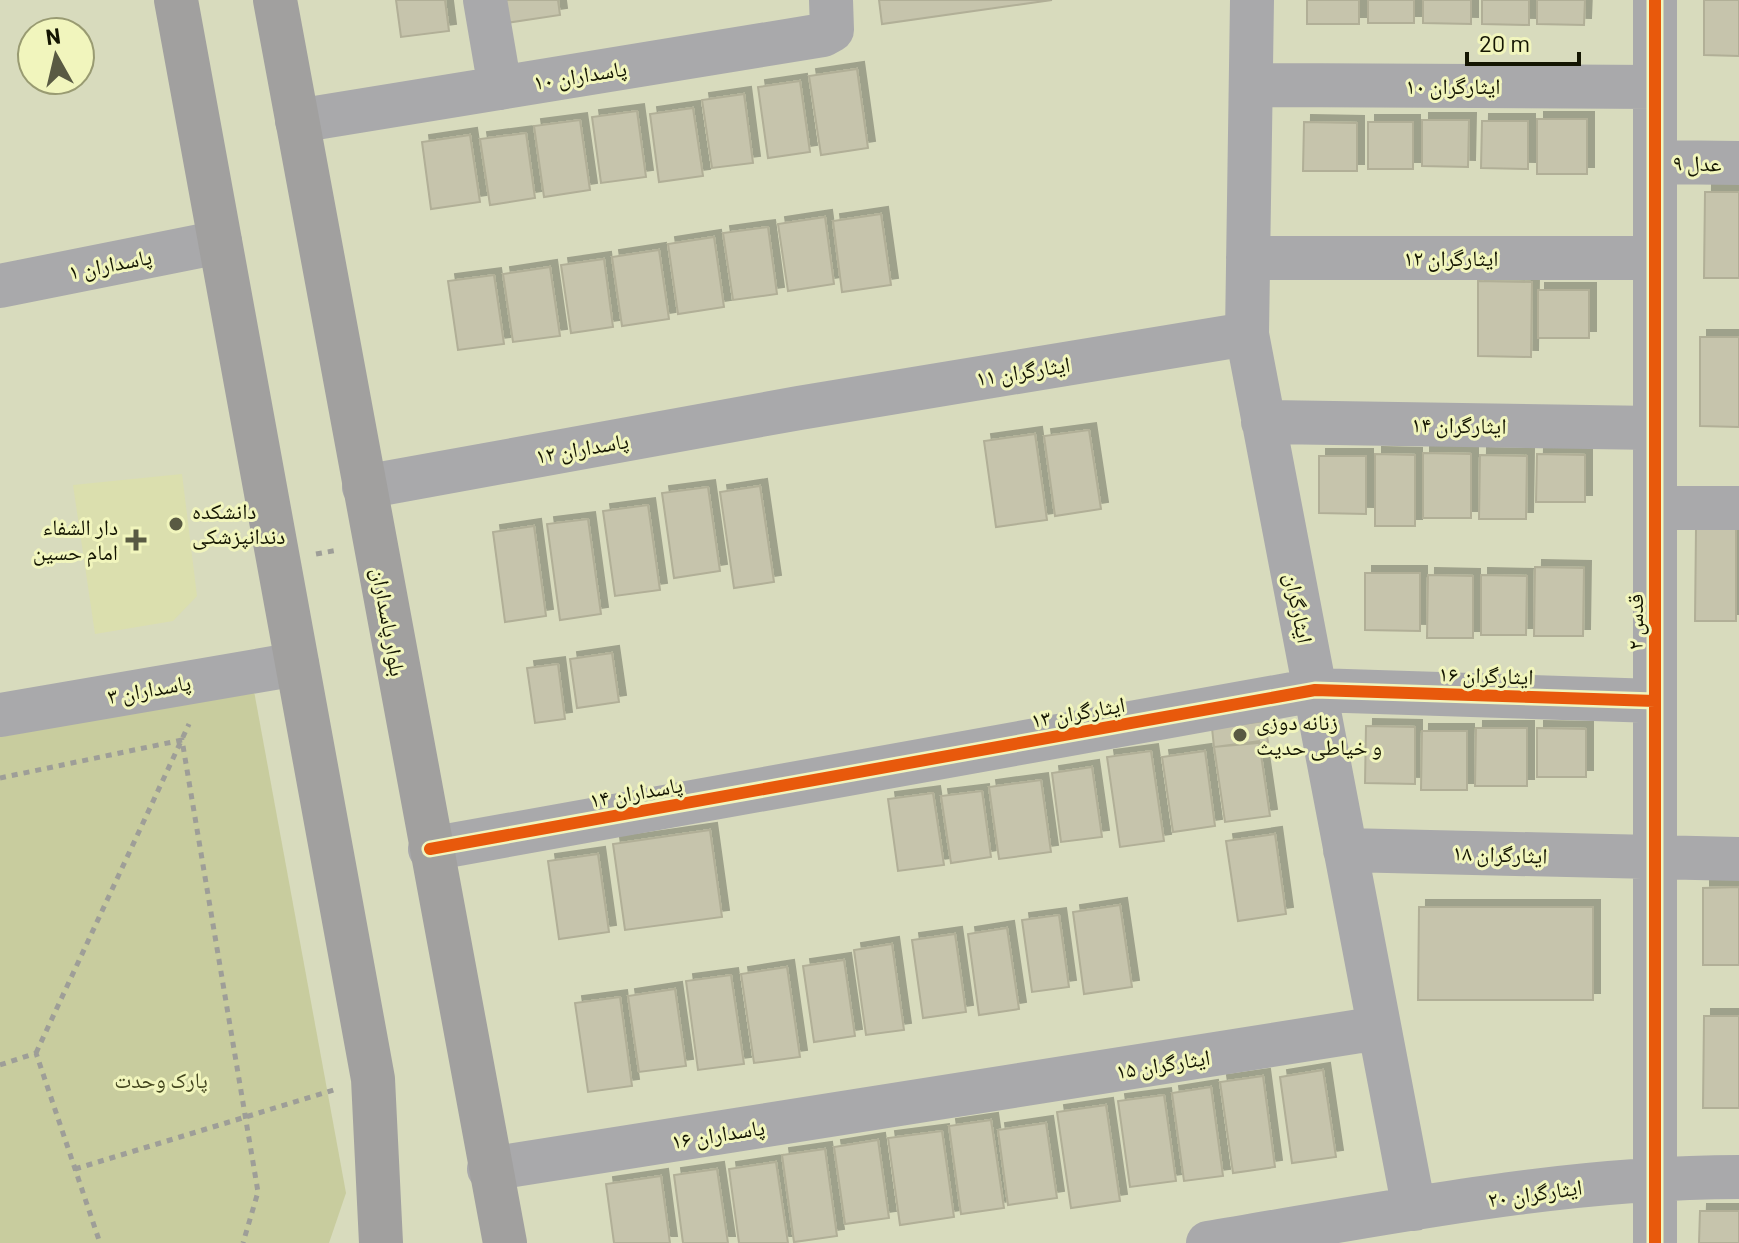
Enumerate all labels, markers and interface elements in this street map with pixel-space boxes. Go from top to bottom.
north arrow [16,16,96,96]
scale bar [1467,16,1579,66]
text: N [44,21,62,49]
text: 20 m [1479,28,1530,57]
street label: پاسداران ۱۰ [531,54,629,96]
street label: ایثارگران ۱۰ [1405,72,1501,100]
street label: عدل ۹ [1672,149,1722,177]
street label: پاسداران ۱ [66,242,154,286]
street label: ایثارگران ۱۲ [1403,244,1499,272]
street label: ایثارگران ۱۱ [974,350,1072,392]
street label: ایثارگران ۱۴ [1411,410,1507,440]
street label: پاسداران ۱۲ [533,426,631,470]
place label: دانشکده دندانپزشکی [192,497,285,550]
place label: دار الشفاء امام حسین [33,513,118,567]
marker: دانشکده دندانپزشکی [167,515,185,533]
marker: دار الشفاء امام حسین [125,529,147,551]
street label: بلوار پاسداران [366,566,412,679]
street label: ایثارگران [1278,571,1320,645]
street label: قدس ۲ [1621,594,1649,650]
street label: ایثارگران ۱۶ [1438,659,1534,691]
street label: پاسداران ۳ [105,668,193,710]
street label: ایثارگران ۱۳ [1029,690,1127,734]
place label: زنانه دوزی و خیاطی حدیث [1256,708,1382,761]
marker: زنانه دوزی و خیاطی حدیث [1231,726,1249,744]
street label: پاسداران ۱۴ [587,770,685,814]
street label: ایثارگران ۱۸ [1452,838,1548,870]
street label: ایثارگران ۱۵ [1114,1043,1212,1085]
park label: پارک وحدت [114,1066,208,1094]
street label: پاسداران ۱۶ [669,1113,767,1155]
street label: ایثارگران ۲۰ [1486,1173,1584,1213]

